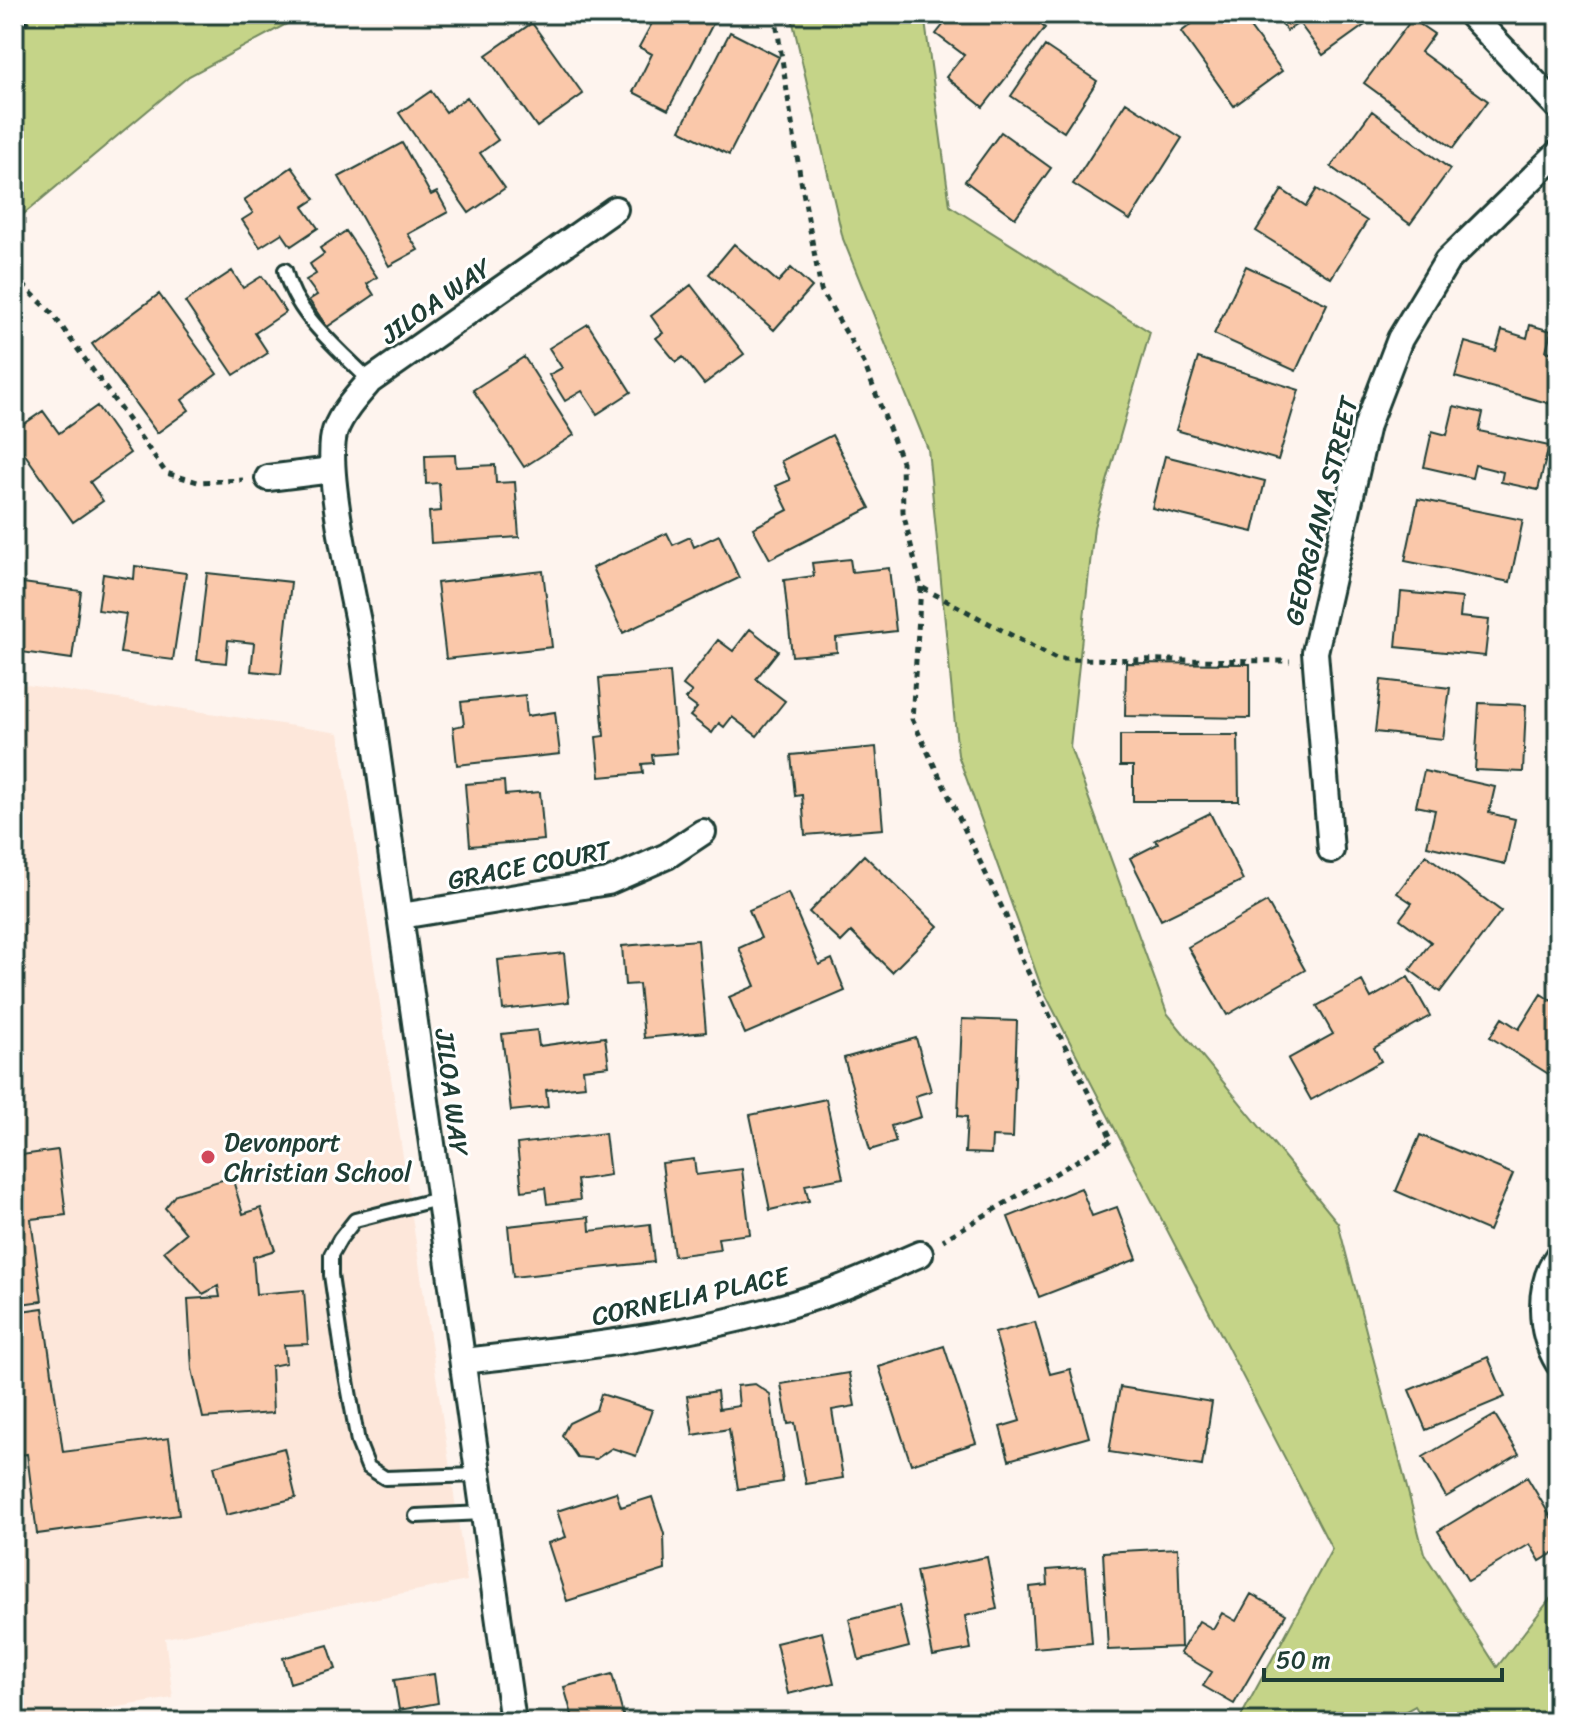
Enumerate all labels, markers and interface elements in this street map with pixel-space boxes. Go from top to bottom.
street label: JILOA WAY [370,245,503,357]
street label: GEORGIANA STREET [1270,390,1372,630]
street label: GRACE COURT [444,826,616,903]
street label: JILOA WAY [421,1025,483,1160]
place label: Devonport Christian School [224,1119,412,1195]
marker: Devonport Christian School [199,1148,217,1166]
street label: CORNELIA PLACE [587,1252,794,1339]
scale bar [1264,1632,1502,1682]
text: 50 m [1276,1639,1331,1681]

